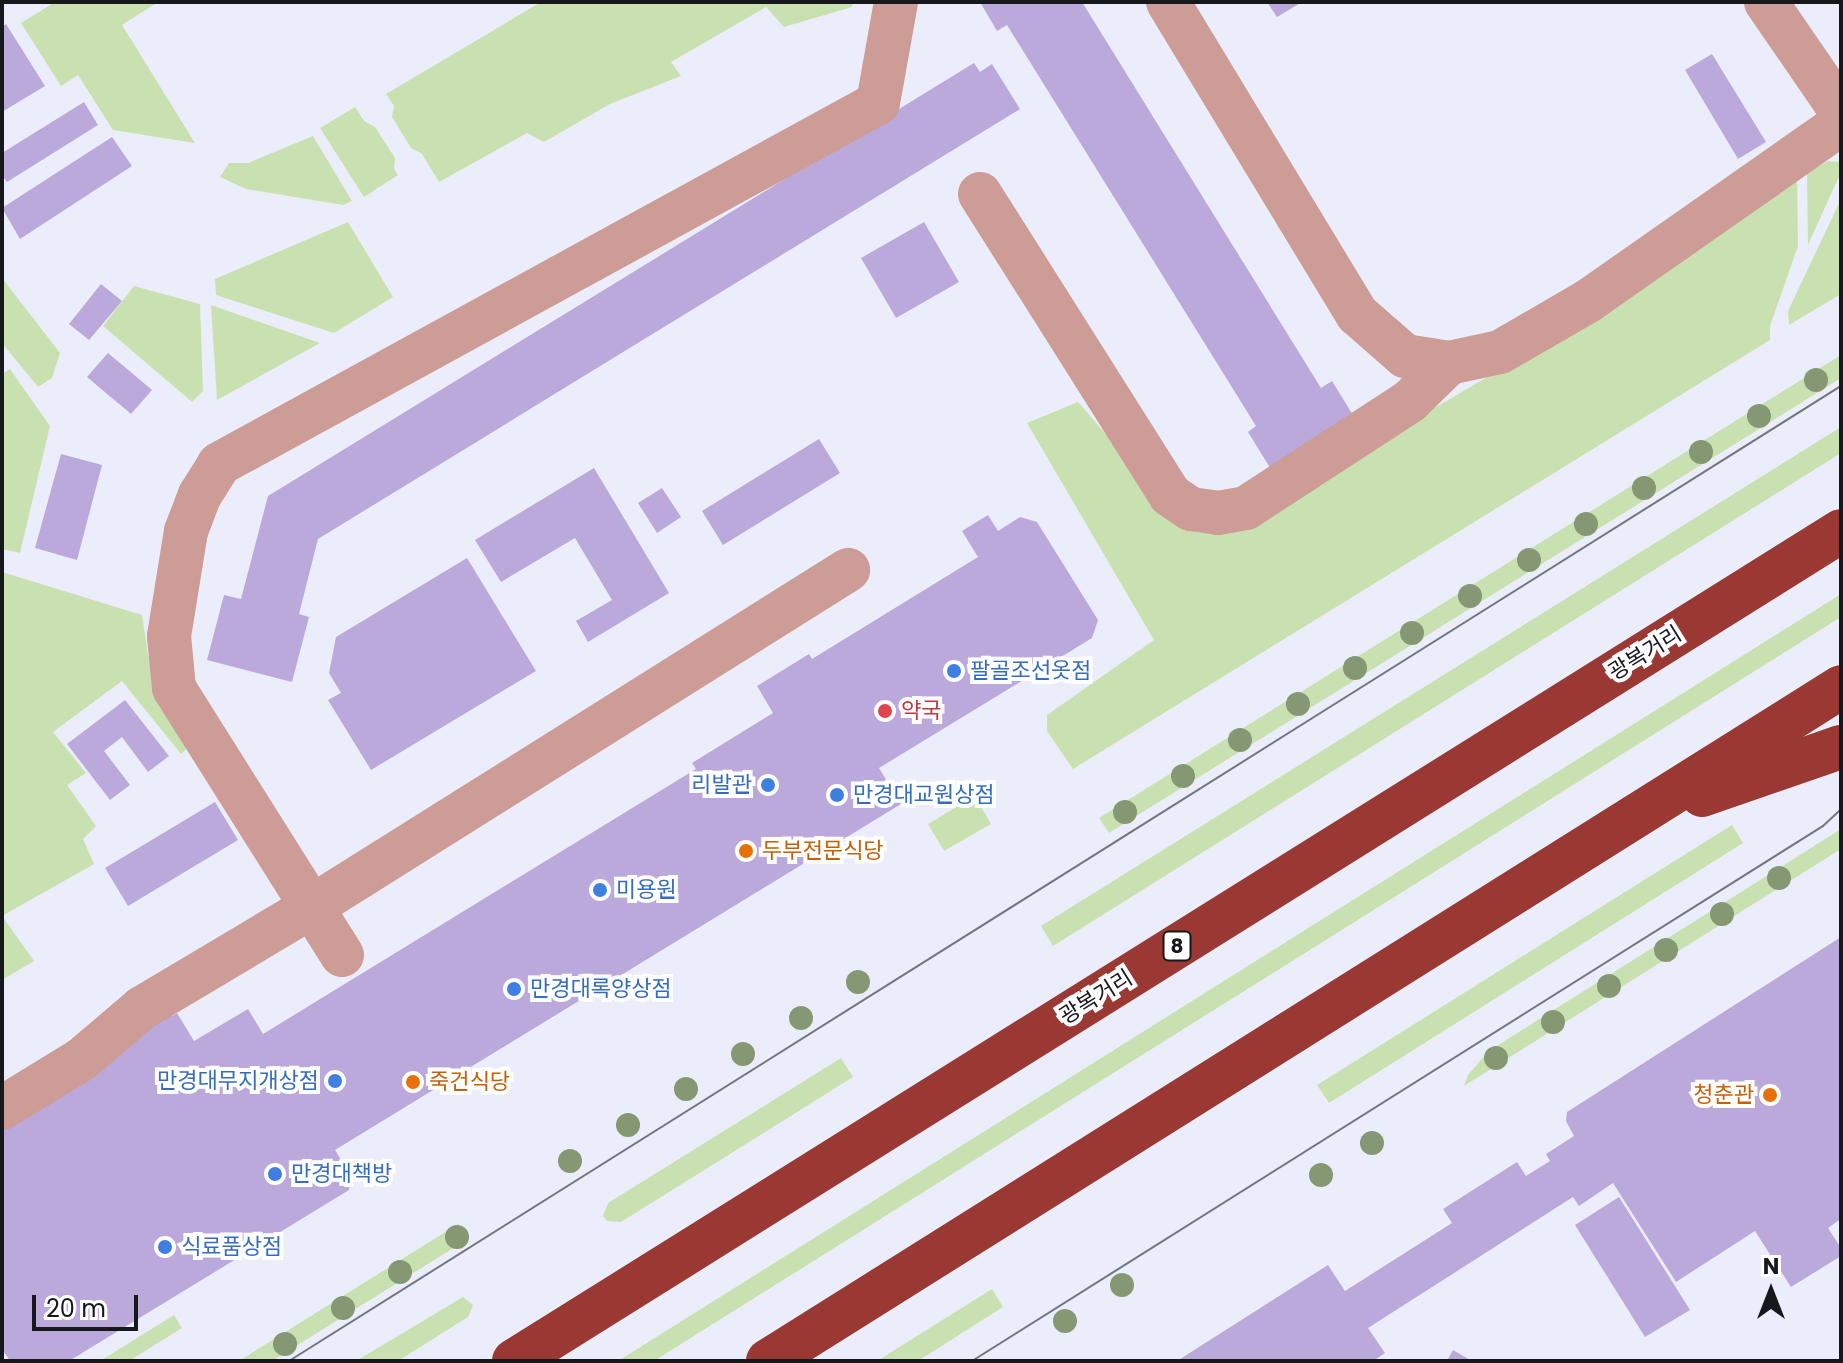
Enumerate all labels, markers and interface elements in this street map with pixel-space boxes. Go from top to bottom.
street label: 광복거리 [1604,620,1686,686]
place label: 팔골조선옷점 [970,658,1091,684]
marker: 팔골조선옷점 [945,662,963,680]
place label: 약국 [901,698,941,724]
marker: 약국 [876,702,894,720]
place label: 리발관 [691,772,752,798]
marker: 리발관 [759,776,777,794]
place label: 만경대교원상점 [853,782,995,808]
marker: 만경대교원상점 [828,786,846,804]
place label: 두부전문식당 [762,838,883,864]
marker: 두부전문식당 [737,842,755,860]
place label: 미용원 [616,877,677,903]
marker: 미용원 [591,881,609,899]
road number: 8 [1161,930,1193,962]
street label: 광복거리 [1055,964,1137,1030]
place label: 만경대록양상점 [530,976,672,1002]
marker: 만경대록양상점 [505,980,523,998]
place label: 만경대무지개상점 [157,1068,319,1094]
place label: 죽건식당 [429,1069,510,1095]
marker: 만경대무지개상점 [326,1072,344,1090]
marker: 죽건식당 [404,1073,422,1091]
place label: 청춘관 [1693,1082,1754,1108]
marker: 청춘관 [1761,1086,1779,1104]
place label: 만경대책방 [291,1161,392,1187]
marker: 만경대책방 [266,1165,284,1183]
place label: 식료품상점 [181,1234,282,1260]
marker: 식료품상점 [156,1238,174,1256]
north arrow [1731,1251,1811,1331]
text: N [1763,1251,1779,1282]
scale bar [36,1279,142,1329]
text: 20 m [46,1292,106,1325]

